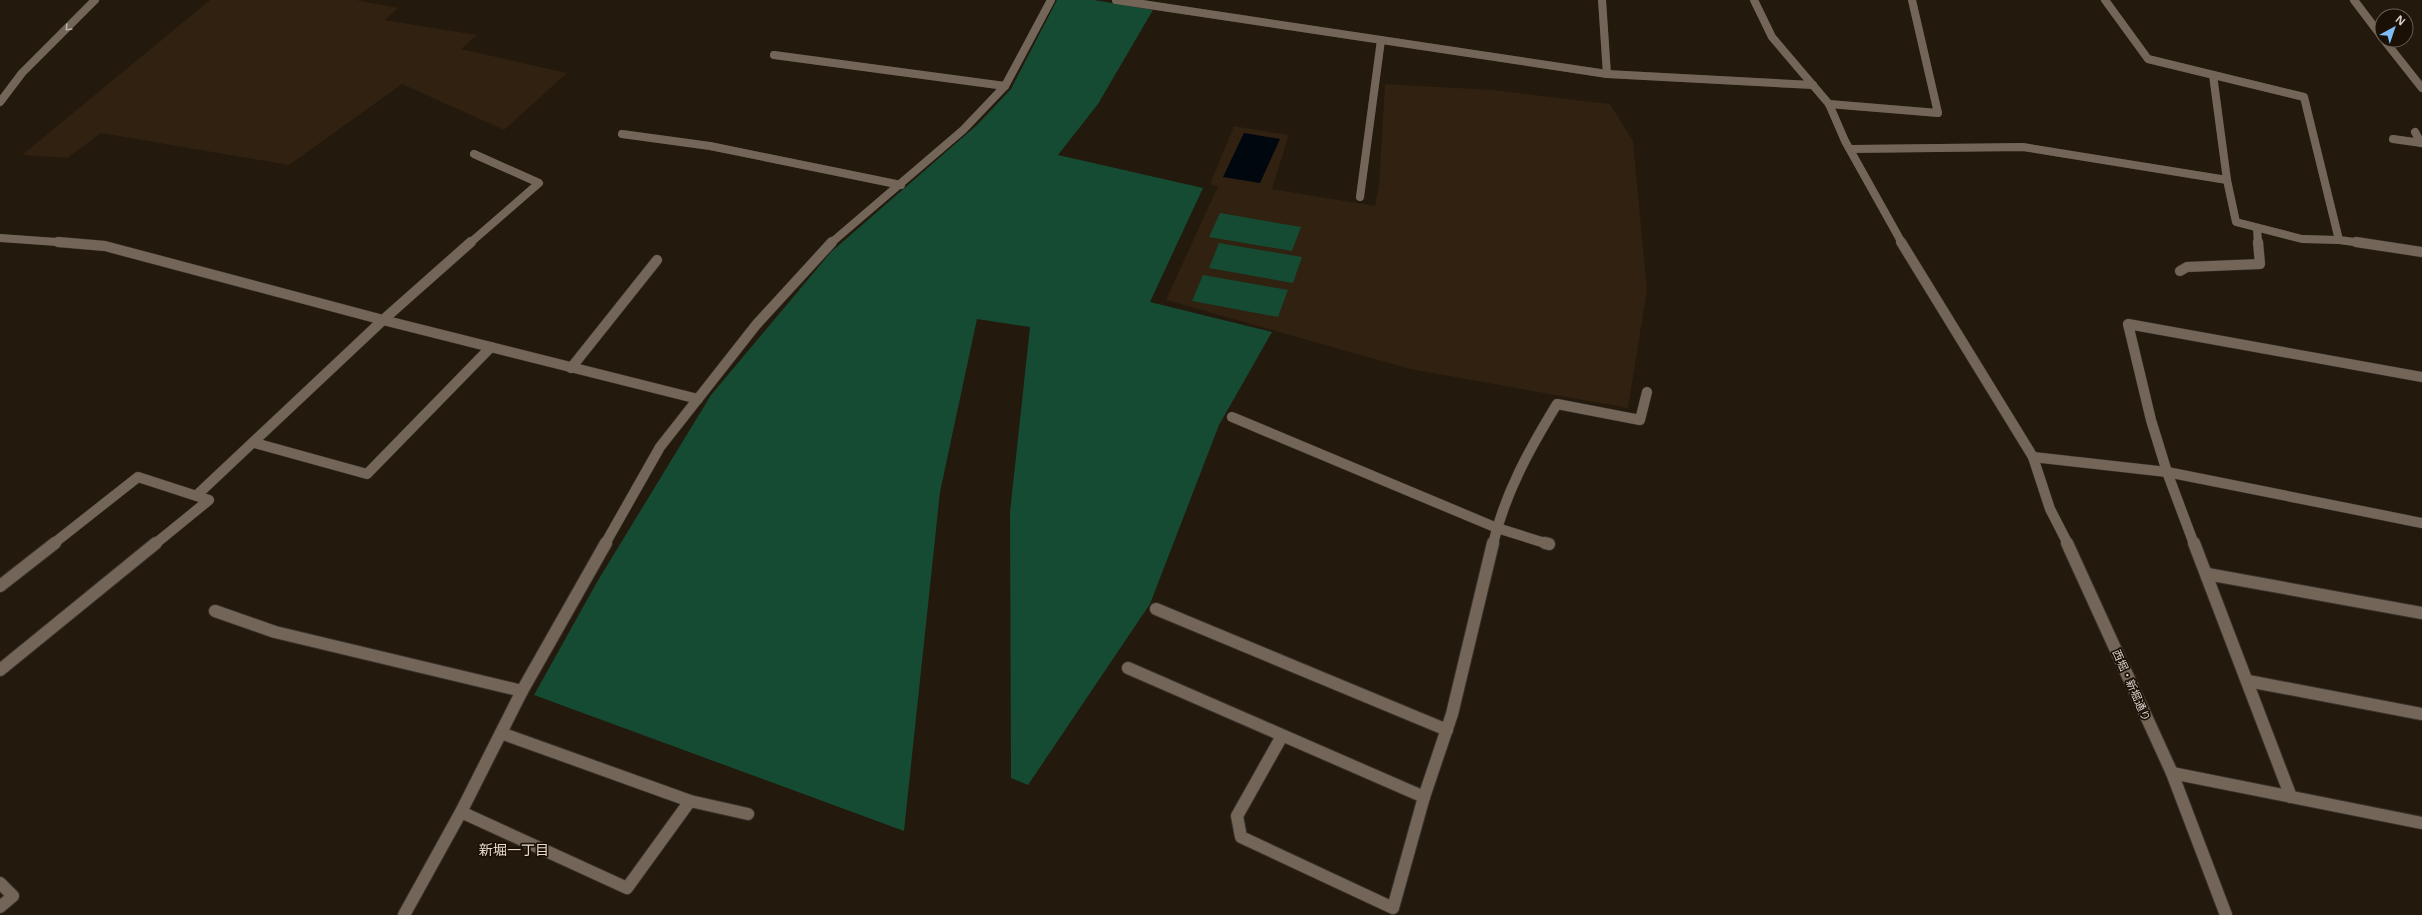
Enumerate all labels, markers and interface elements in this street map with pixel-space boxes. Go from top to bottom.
north arrow [2374,8,2414,48]
text: N [2392,11,2409,29]
one-way arrow [65,23,72,31]
street label: 西堀・新堀通り [2109,647,2155,723]
district label: 新堀一丁目 [479,840,549,859]

